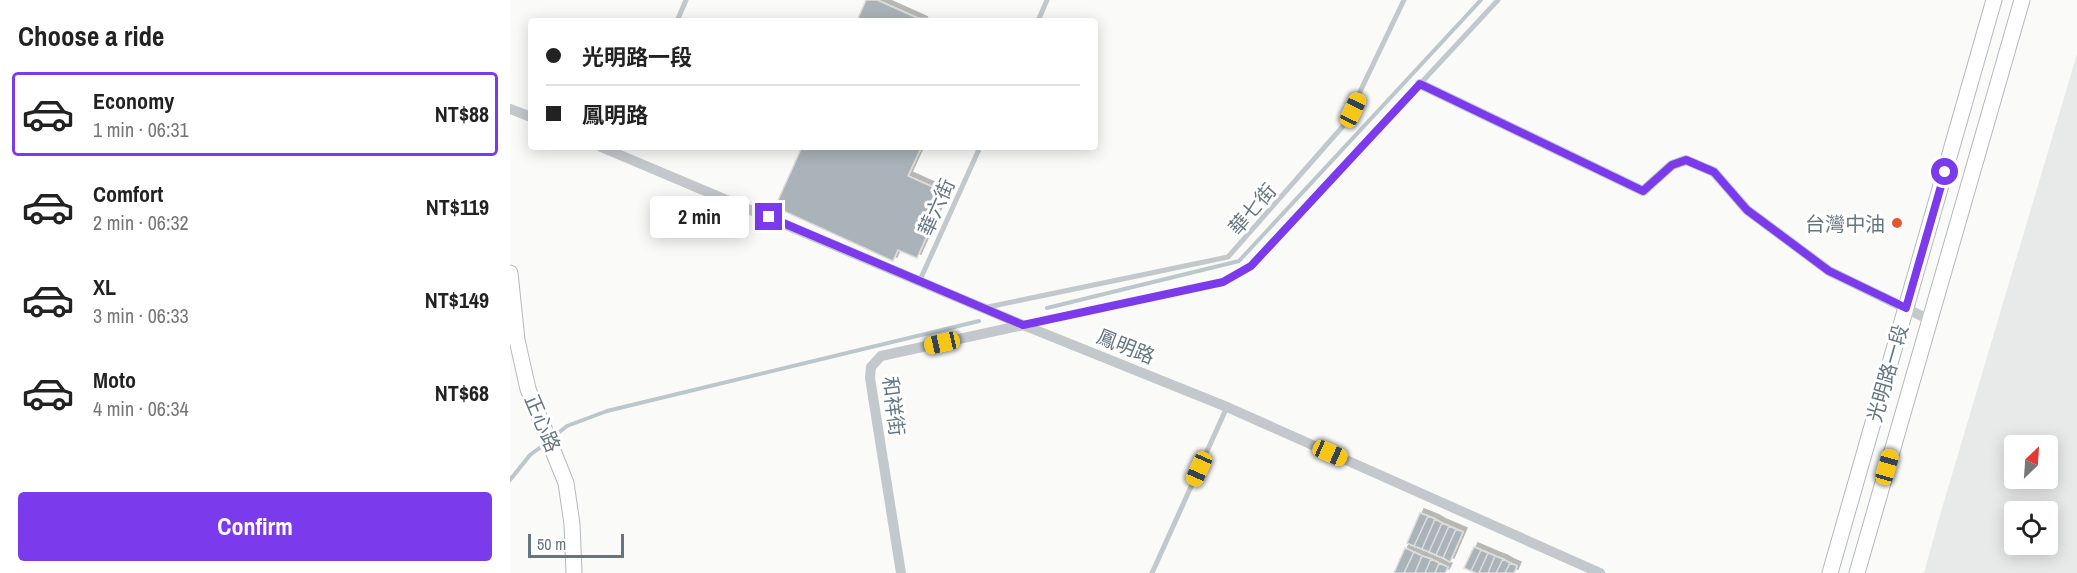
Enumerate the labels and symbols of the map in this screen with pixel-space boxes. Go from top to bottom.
car [1337,90,1369,130]
route start [1931,158,1958,185]
street label: 華六街 [911,174,961,240]
street label: 華七街 [1222,178,1282,240]
callout: 2 min [649,196,748,238]
route end [755,203,782,230]
place label: 台灣中油 [1805,210,1885,237]
marker: 台灣中油 [1890,216,1904,230]
street label: 光明路一段 [1860,321,1914,425]
street label: 鳳明路 [1093,322,1159,370]
car [922,330,962,356]
street label: 和祥街 [877,375,911,437]
street label: 正心路 [519,390,567,456]
north arrow [2004,435,2058,489]
car [1310,437,1350,469]
car [1873,447,1901,487]
car [1183,449,1215,489]
scale bar [528,531,624,558]

